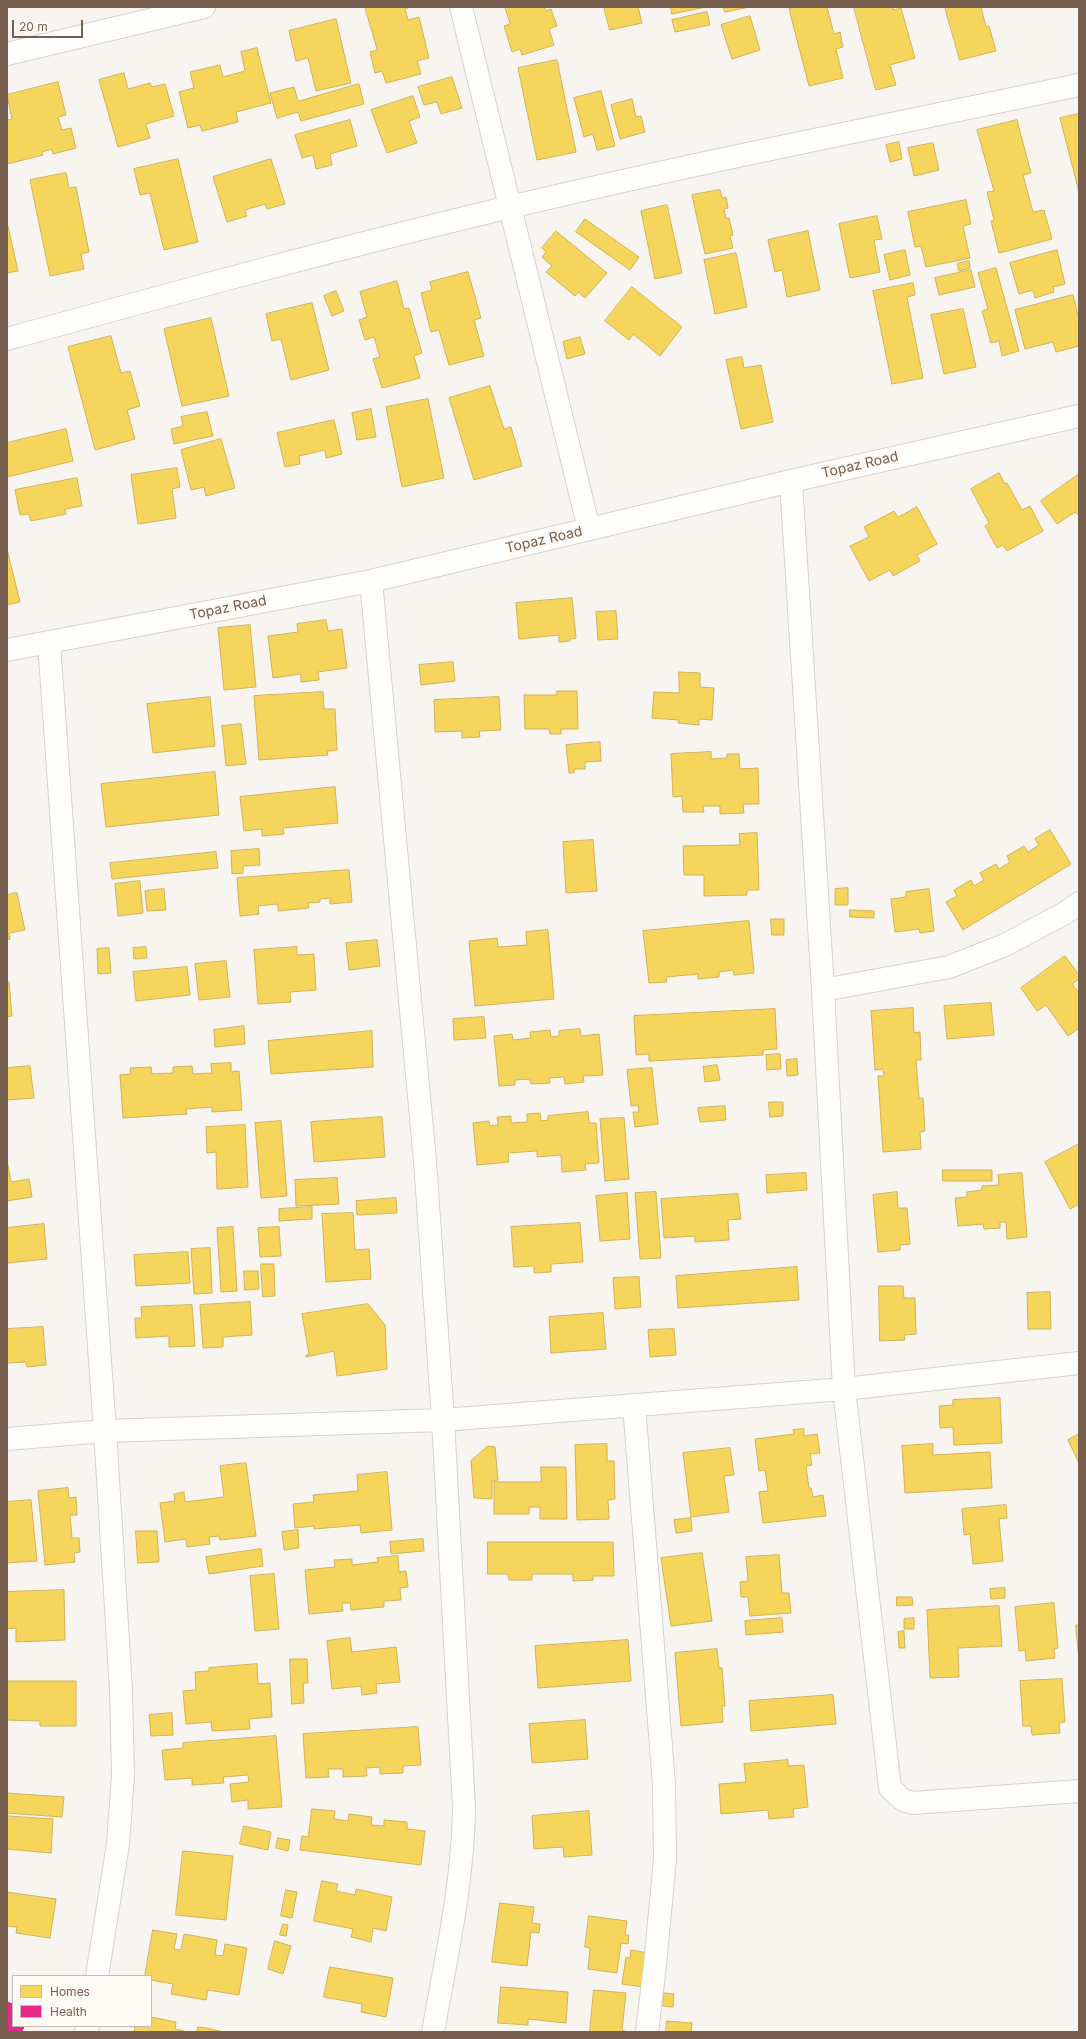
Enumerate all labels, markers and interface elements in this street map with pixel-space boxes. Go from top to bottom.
scale bar [14,12,85,38]
text: 20 m [19,19,48,34]
street label: Topaz Road [820,448,900,482]
street label: Topaz Road [504,523,584,557]
street label: Topaz Road [188,592,268,624]
legend [12,1975,152,2027]
text: Homes [50,1984,90,1999]
text: Health [50,2004,87,2019]

